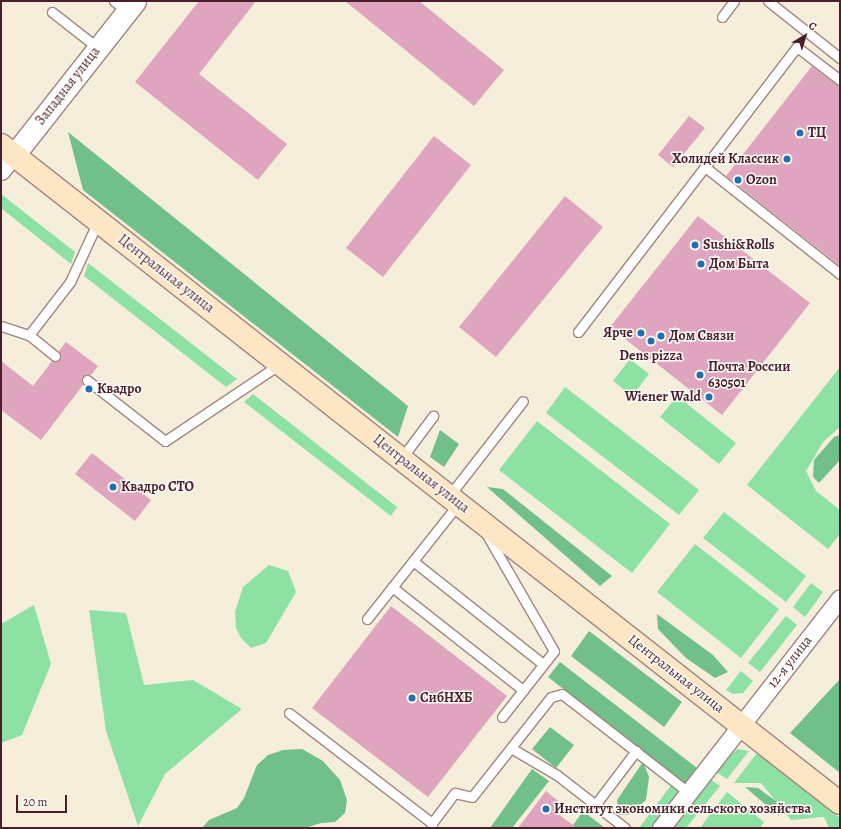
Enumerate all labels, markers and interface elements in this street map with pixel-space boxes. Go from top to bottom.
north arrow [785,16,825,56]
text: С [805,18,820,34]
street label: Западная улица [32,43,104,129]
place label: ТЦ [808,125,826,141]
marker: ТЦ [795,128,805,138]
place label: Холидей Классик [672,151,779,167]
marker: Холидей Классик [782,154,792,164]
place label: Ozon [746,172,777,188]
marker: Ozon [733,175,743,185]
street label: Центральная улица [115,231,217,317]
place label: Sushi&Rolls [703,237,774,253]
marker: Sushi&Rolls [690,240,700,250]
place label: Дом Быта [709,256,769,272]
marker: Дом Быта [696,259,706,269]
place label: Ярче [603,325,633,341]
marker: Ярче [636,328,646,338]
place label: Дом Связи [669,328,734,344]
marker: Дом Связи [656,331,666,341]
marker: Dens pizza [646,336,656,346]
place label: Dens pizza [619,348,683,364]
place label: Почта России 630501 [708,359,791,392]
marker: Почта России 630501 [695,370,705,380]
place label: Квадро [97,381,142,397]
marker: Квадро [84,384,94,394]
place label: Wiener Wald [625,389,701,405]
marker: Wiener Wald [704,392,714,402]
street label: Центральная улица [370,431,472,517]
place label: Квадро СТО [121,479,194,495]
marker: Квадро СТО [108,482,118,492]
street label: Центральная улица [625,631,727,717]
street label: 12-я улица [764,632,816,692]
place label: СибНХБ [420,690,473,706]
marker: СибНХБ [407,693,417,703]
scale bar [18,787,69,813]
text: 20 m [23,794,47,810]
place label: Институт экономики сельского хозяйства [554,801,811,817]
marker: Институт экономики сельского хозяйства [541,804,551,814]

